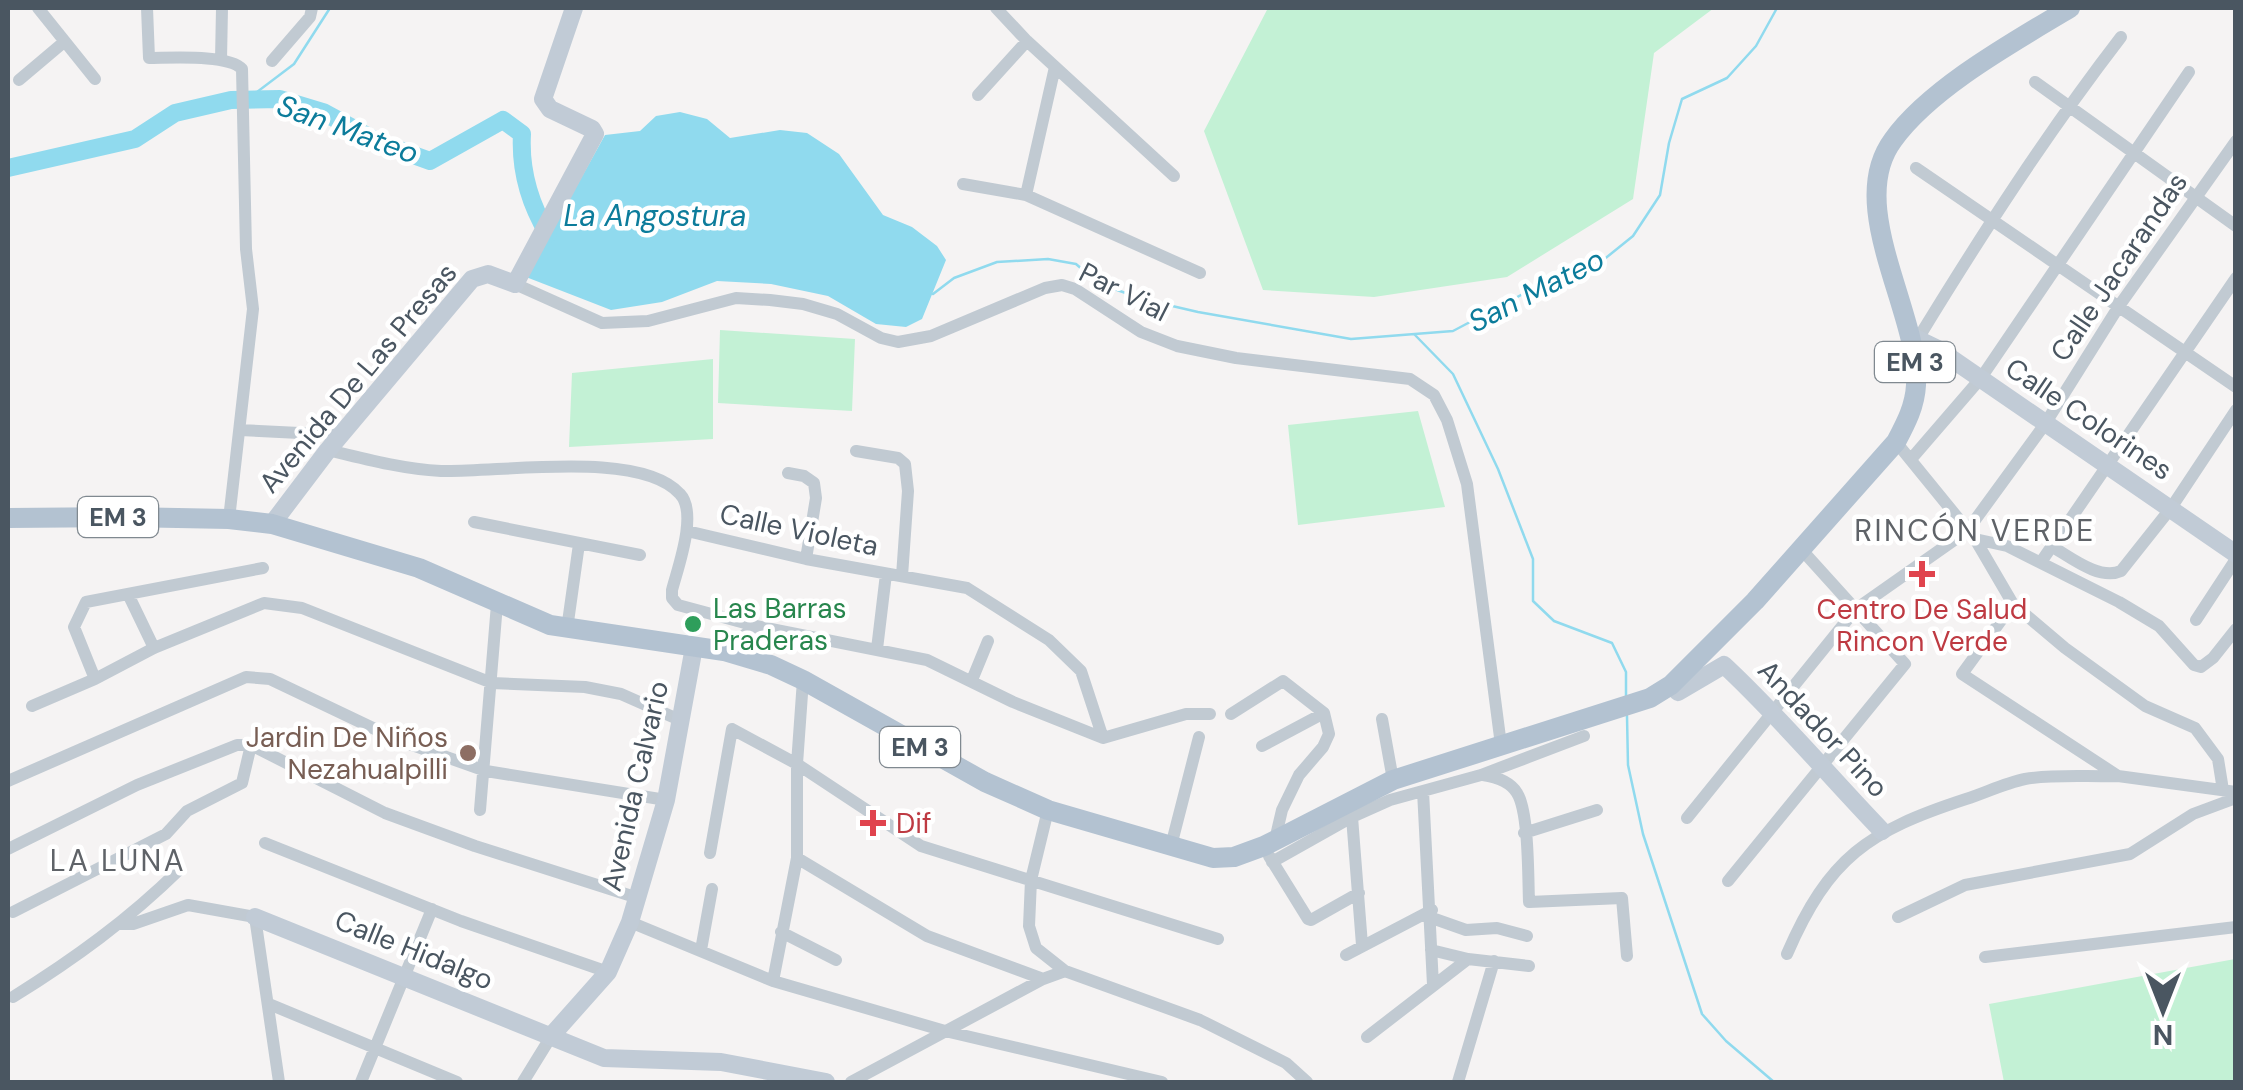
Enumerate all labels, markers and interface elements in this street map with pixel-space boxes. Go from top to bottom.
water label: San Mateo [272,85,424,173]
street label: Calle Jacarandas [2042,165,2196,369]
water label: La Angostura [563,196,747,235]
water label: San Mateo [1461,239,1611,341]
street label: Par Vial [1073,254,1175,330]
street label: Avenida De Las Presas [251,255,465,501]
road number: EM 3 [1875,342,1955,382]
street label: Calle Colorines [1998,349,2180,489]
street label: Calle Violeta [716,495,882,565]
road number: EM 3 [78,497,158,537]
district label: RINCÓN VERDE [1854,511,2096,550]
marker: Centro De Salud Rincon Verde [1909,561,1935,587]
place label: Las Barras Praderas [713,590,847,659]
place label: Centro De Salud Rincon Verde [1817,591,2027,660]
marker: Las Barras Praderas [682,613,704,635]
street label: Andador Pino [1750,652,1896,806]
street label: Avenida Calvario [593,677,677,895]
place label: Jardin De Niños Nezahualpilli [246,719,448,788]
road number: EM 3 [880,727,960,767]
marker: Jardin De Niños Nezahualpilli [457,742,479,764]
place label: Dif [896,805,932,842]
marker: Dif [860,810,886,836]
district label: LA LUNA [50,841,186,880]
street label: Calle Hidalgo [329,901,499,999]
north arrow [2113,960,2213,1060]
text: N [2153,1016,2173,1053]

